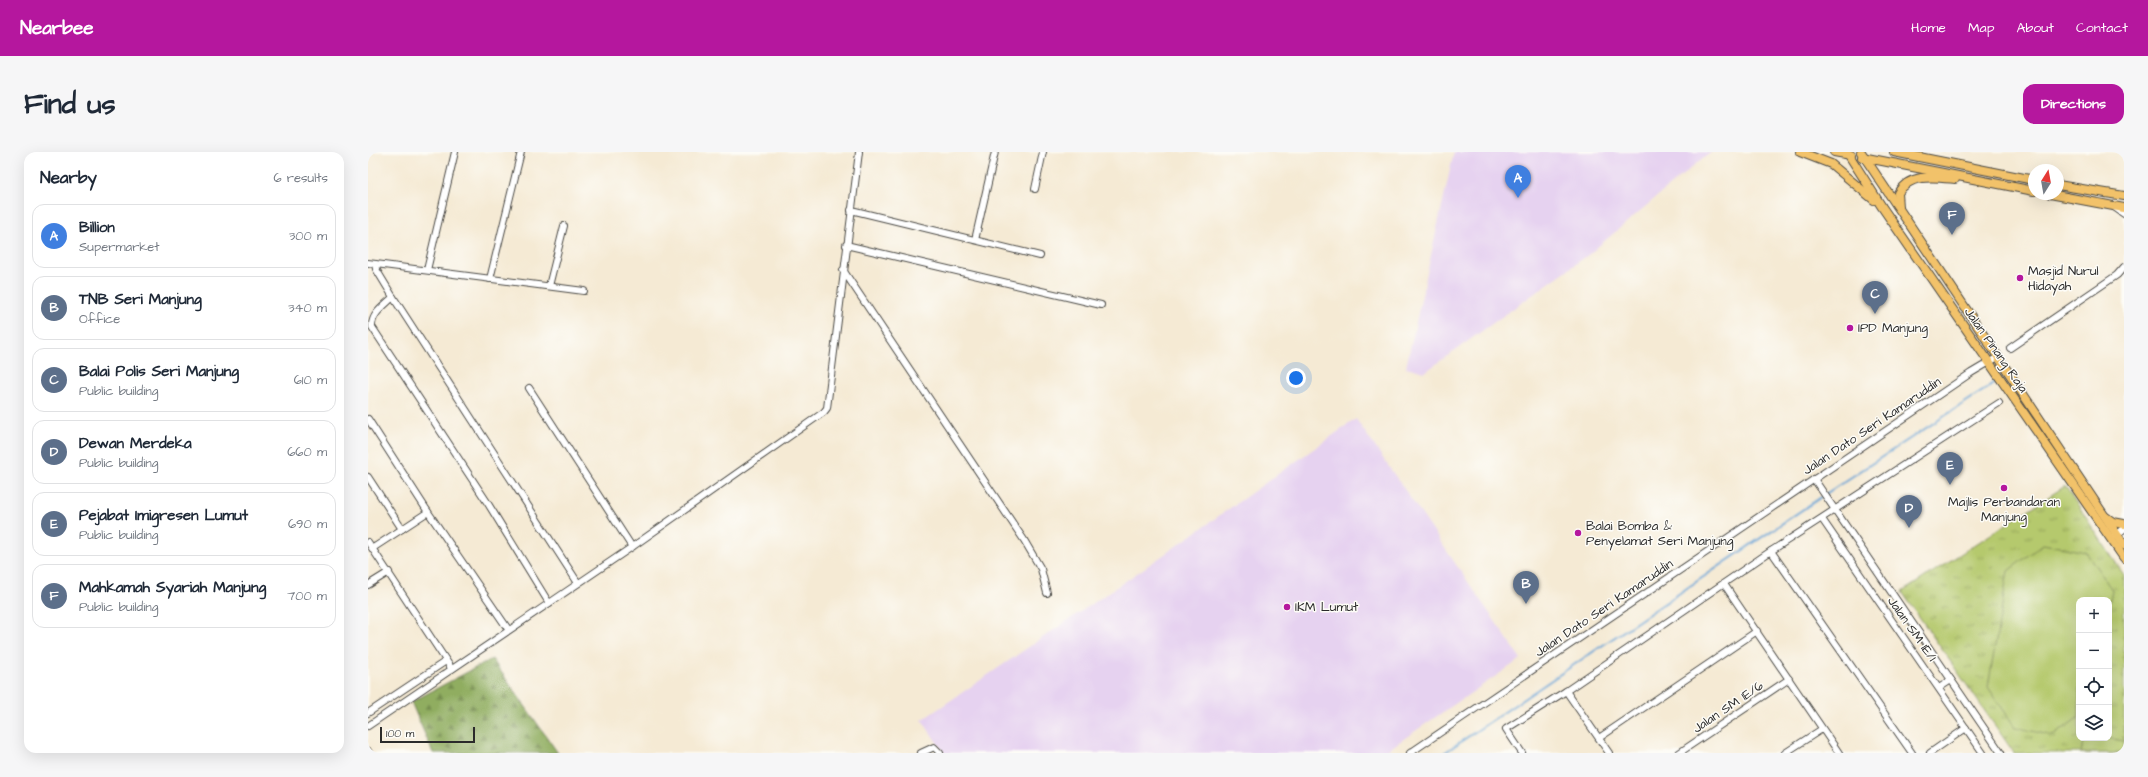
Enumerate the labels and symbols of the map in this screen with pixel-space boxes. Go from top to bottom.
north arrow [2028,164,2064,200]
pin: A [1505,165,1531,198]
pin: F [1939,202,1965,235]
place label: Masjid Nurul Hidayah [2028,262,2099,296]
marker: Masjid Nurul Hidayah [2015,273,2025,283]
pin: C [1862,281,1888,314]
street label: Jalan Pinang Raja [1959,304,2032,397]
place label: IPD Manjung [1858,319,1928,338]
marker: IPD Manjung [1845,323,1855,333]
your location [1286,368,1306,388]
street label: Jalan Dato Seri Kamaruddin [1799,373,1945,479]
pin: E [1937,452,1963,485]
marker: Majlis Perbandaran Manjung [1999,483,2009,493]
place label: Majlis Perbandaran Manjung [1948,493,2060,527]
pin: D [1896,495,1922,528]
place label: Balai Bomba & Penyelamat Seri Manjung [1586,517,1734,551]
marker: Balai Bomba & Penyelamat Seri Manjung [1573,528,1583,538]
street label: Jalan Dato Seri Kamaruddin [1531,555,1677,661]
pin: B [1513,571,1539,604]
street label: Jalan SM 1E/1 [1883,593,1941,665]
place label: IKM Lumut [1295,598,1359,616]
marker: IKM Lumut [1282,602,1292,612]
street label: Jalan SM 1E/6 [1689,677,1767,737]
scale bar [380,725,475,744]

